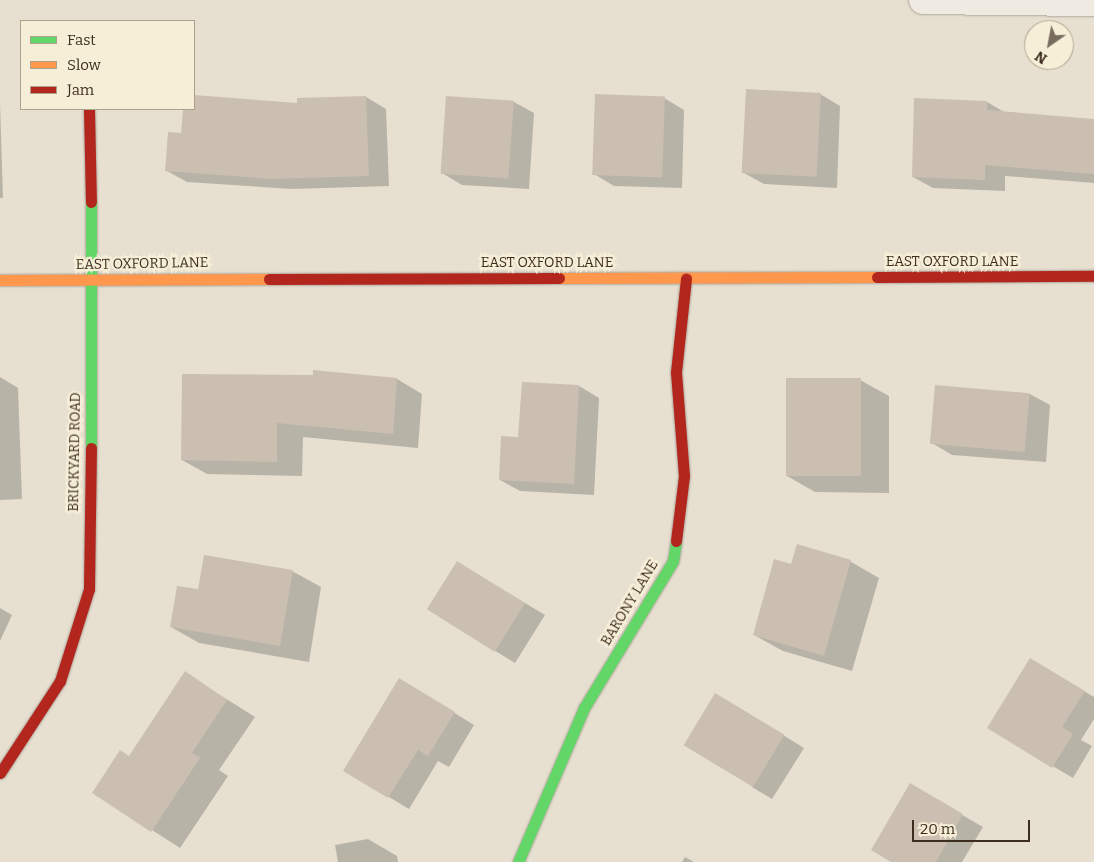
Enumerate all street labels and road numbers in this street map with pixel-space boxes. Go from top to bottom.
street label: EAST OXFORD LANE [76,254,208,274]
street label: EAST OXFORD LANE [886,254,1018,270]
street label: EAST OXFORD LANE [481,255,613,271]
street label: BRICKYARD ROAD [66,392,84,512]
street label: BARONY LANE [598,557,662,649]

